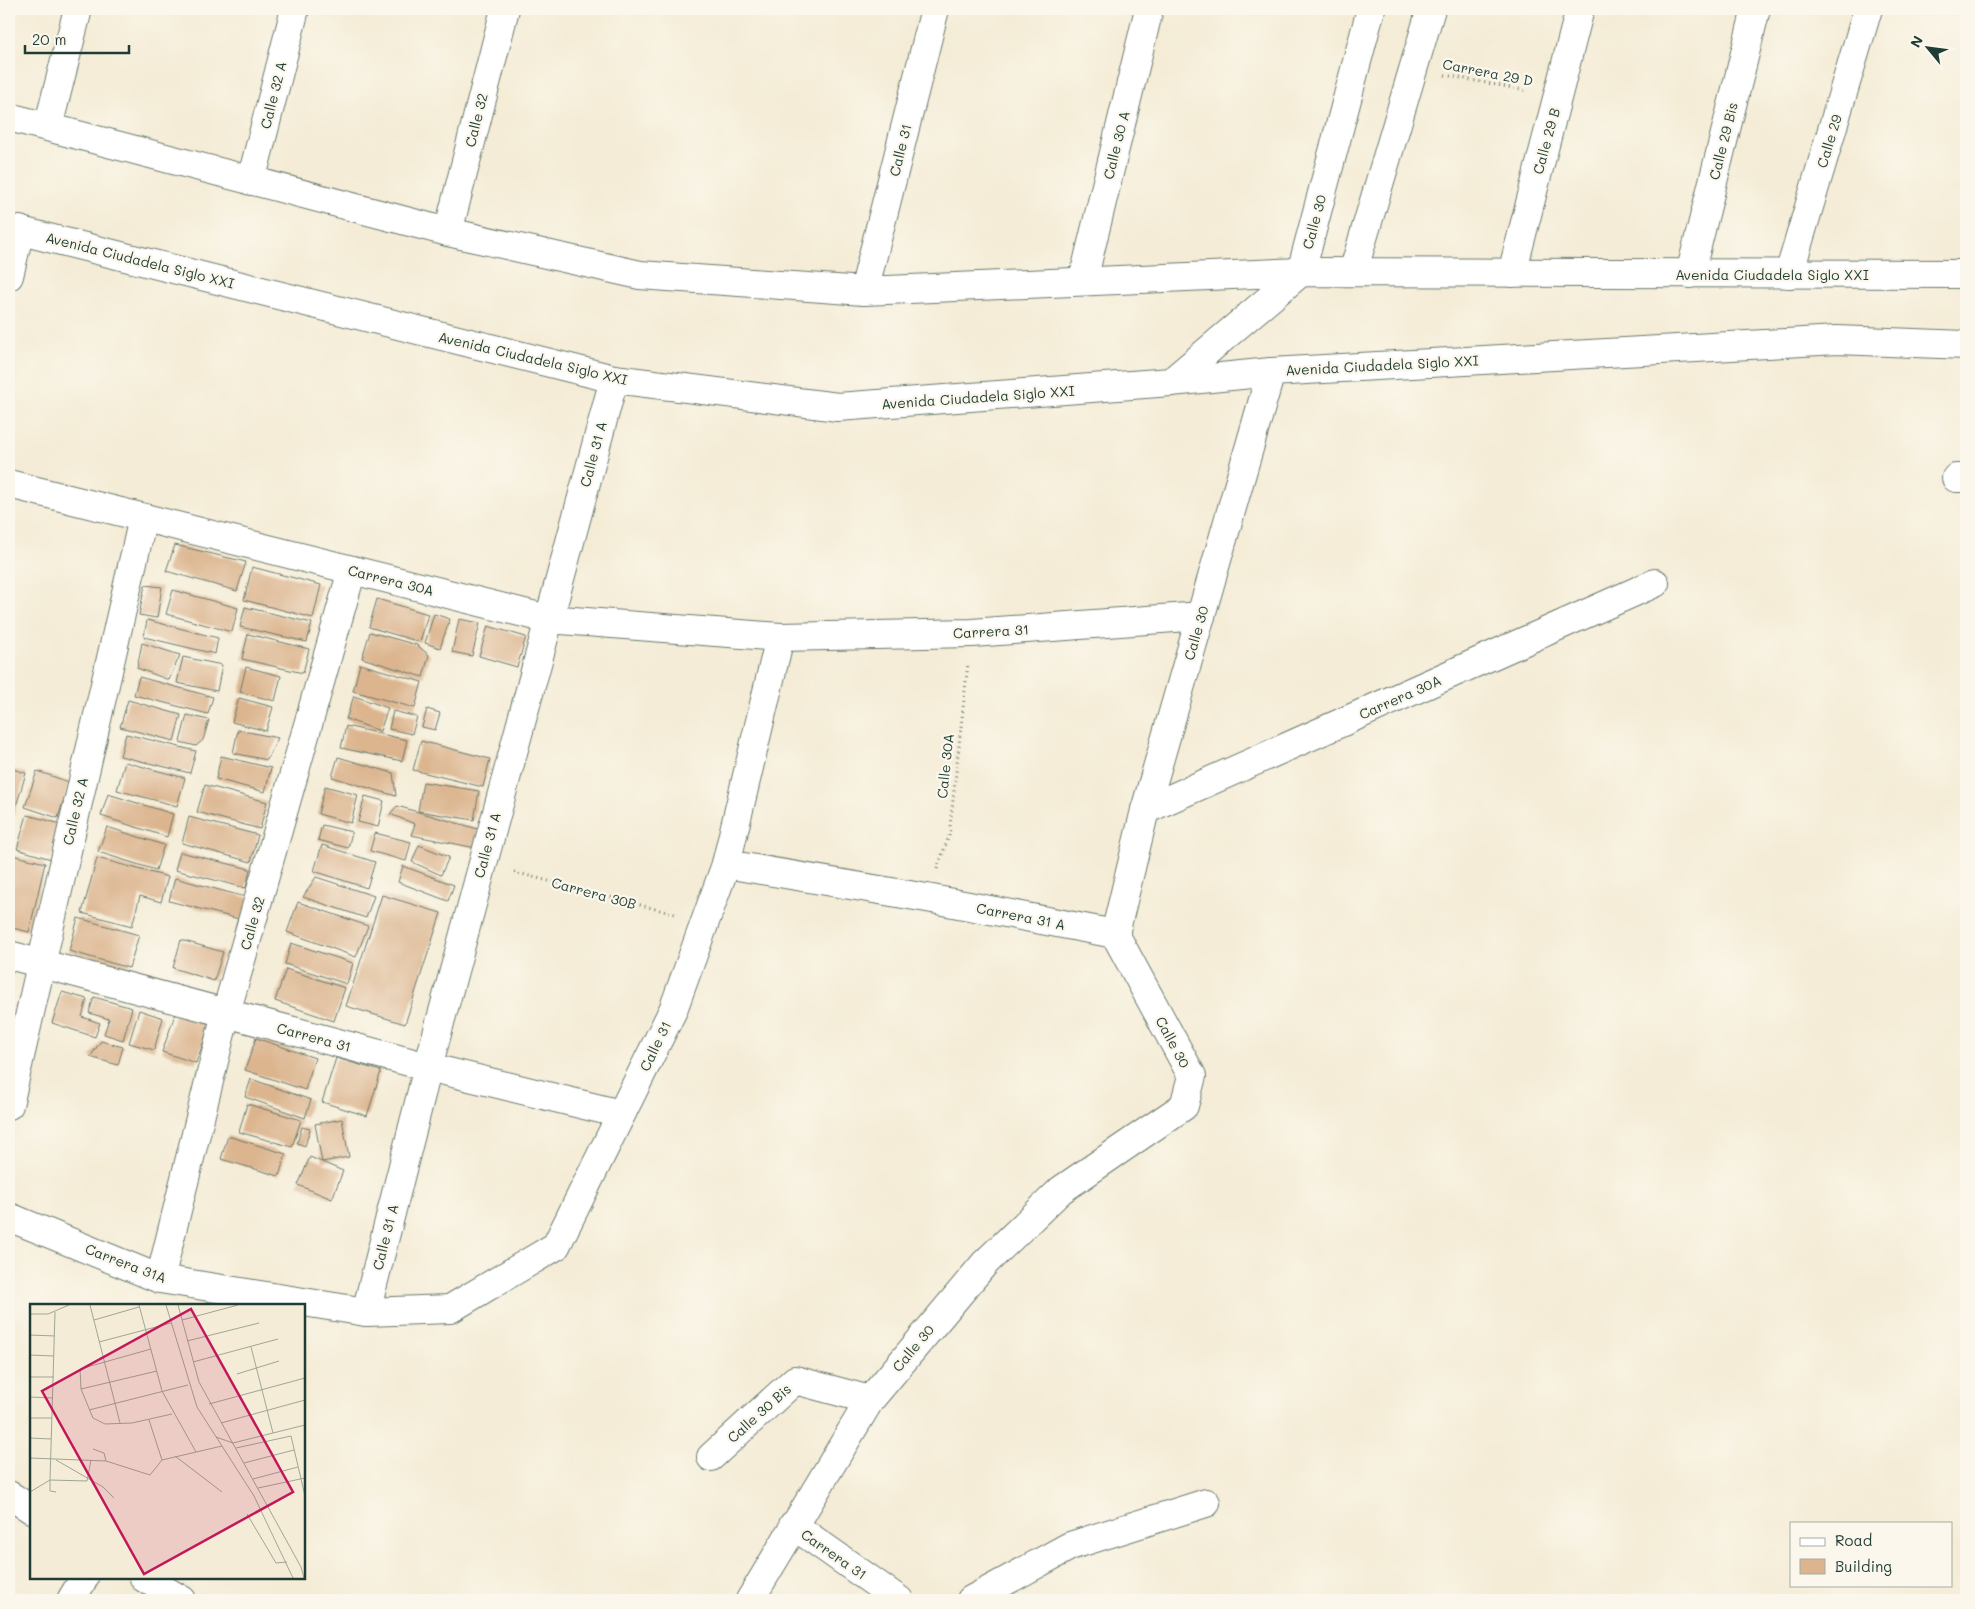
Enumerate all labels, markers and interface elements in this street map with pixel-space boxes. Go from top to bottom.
scale bar [25,22,129,54]
north arrow [1902,22,1952,72]
text: 20 m [32,29,66,49]
text: N [1905,32,1927,51]
street label: Carrera 29 D [1441,54,1535,90]
street label: Calle 32 A [255,59,291,131]
street label: Calle 32 [460,91,492,149]
street label: Calle 29 Bis [1704,100,1742,182]
street label: Calle 29 B [1528,106,1564,176]
street label: Calle 30 A [1098,109,1134,181]
street label: Calle 29 [1812,112,1846,170]
street label: Calle 31 [884,122,916,178]
street label: Calle 30 [1298,192,1330,251]
street label: Avenida Ciudadela Siglo XXI [44,227,236,293]
street label: Avenida Ciudadela Siglo XXI [1675,265,1869,284]
street label: Avenida Ciudadela Siglo XXI [437,327,629,389]
street label: Avenida Ciudadela Siglo XXI [1285,350,1479,380]
street label: Avenida Ciudadela Siglo XXI [881,381,1075,413]
street label: Calle 31 A [575,419,611,489]
street label: Carrera 30A [346,560,436,600]
street label: Calle 30 [1179,603,1213,662]
street label: Carrera 31 [952,620,1030,642]
street label: Carrera 30A [1356,670,1444,724]
street label: Calle 30A [932,732,958,800]
street label: Calle 32 A [58,775,92,847]
street label: Calle 31 A [469,810,505,880]
street label: Carrera 30B [549,873,639,913]
street label: Calle 32 [235,894,269,952]
street label: Carrera 31 A [975,898,1067,934]
street label: Calle 30 [1152,1013,1195,1071]
street label: Carrera 31 [275,1018,353,1056]
street label: Calle 31 [635,1018,675,1074]
street label: Calle 31 A [368,1202,402,1272]
street label: Carrera 31A [83,1239,169,1287]
inset map [30,1304,305,1579]
street label: Calle 30 [888,1320,938,1375]
street label: Calle 30 Bis [723,1379,795,1447]
legend [1790,1522,1952,1586]
street label: Carrera 31 [797,1524,871,1584]
text: Road [1835,1530,1872,1550]
text: Building [1835,1556,1892,1576]

